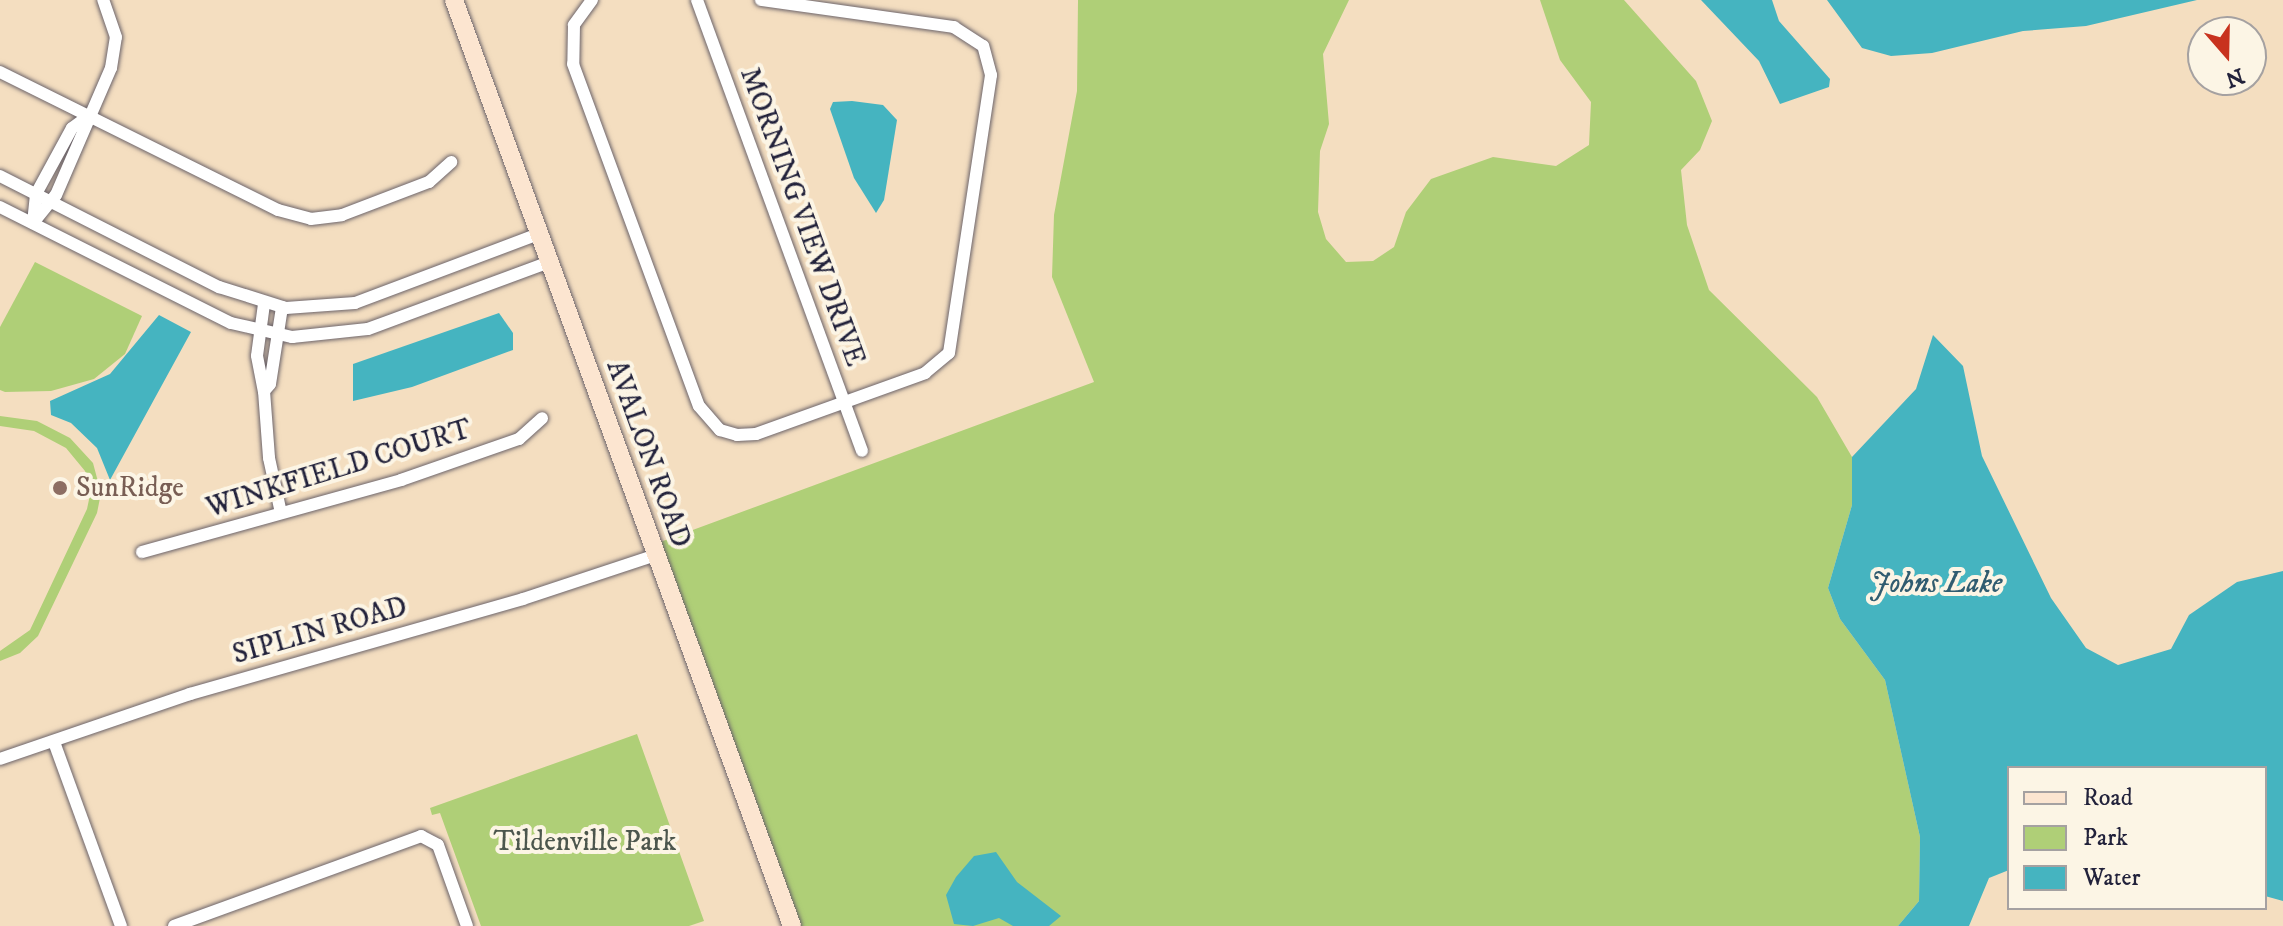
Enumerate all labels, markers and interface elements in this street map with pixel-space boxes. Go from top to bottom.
north arrow [2187,16,2267,96]
text: N [2222,61,2248,93]
street label: MORNING VIEW DRIVE [732,63,872,371]
street label: AVALON ROAD [599,356,697,552]
street label: WINKFIELD COURT [203,413,475,525]
place label: SunRidge [76,471,184,505]
marker: SunRidge [51,479,69,497]
water label: Johns Lake [1870,566,2002,602]
street label: SIPLIN ROAD [229,590,411,672]
legend [2007,766,2267,910]
text: Road [2083,783,2133,813]
text: Park [2083,823,2128,853]
park label: Tildenville Park [494,825,676,859]
text: Water [2083,863,2140,893]

